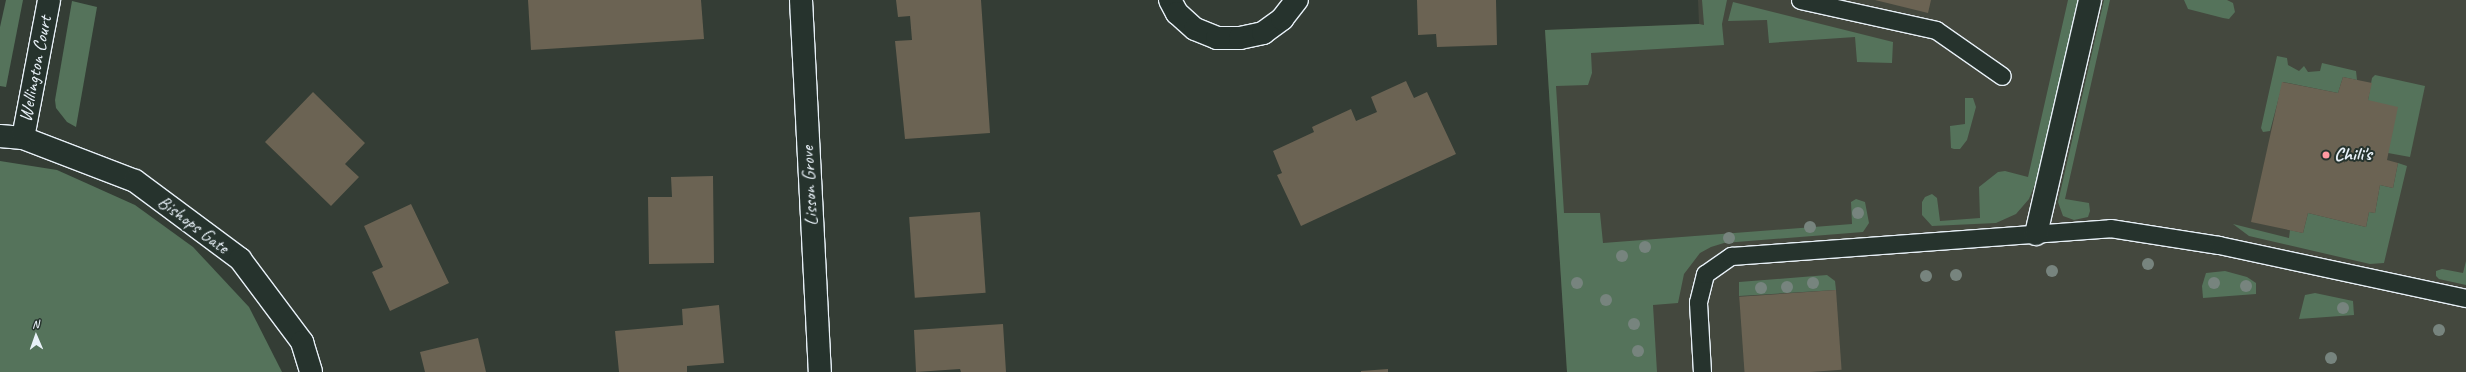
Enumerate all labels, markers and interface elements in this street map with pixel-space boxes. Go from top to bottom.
street label: Wellington Court [15,14,57,124]
place label: Chili's [2334,144,2372,166]
street label: Lisson Grove [797,146,823,226]
marker: Chili's [2321,150,2331,160]
street label: Bishops Gate [153,191,233,259]
north arrow [16,316,56,356]
text: N [32,317,39,331]

